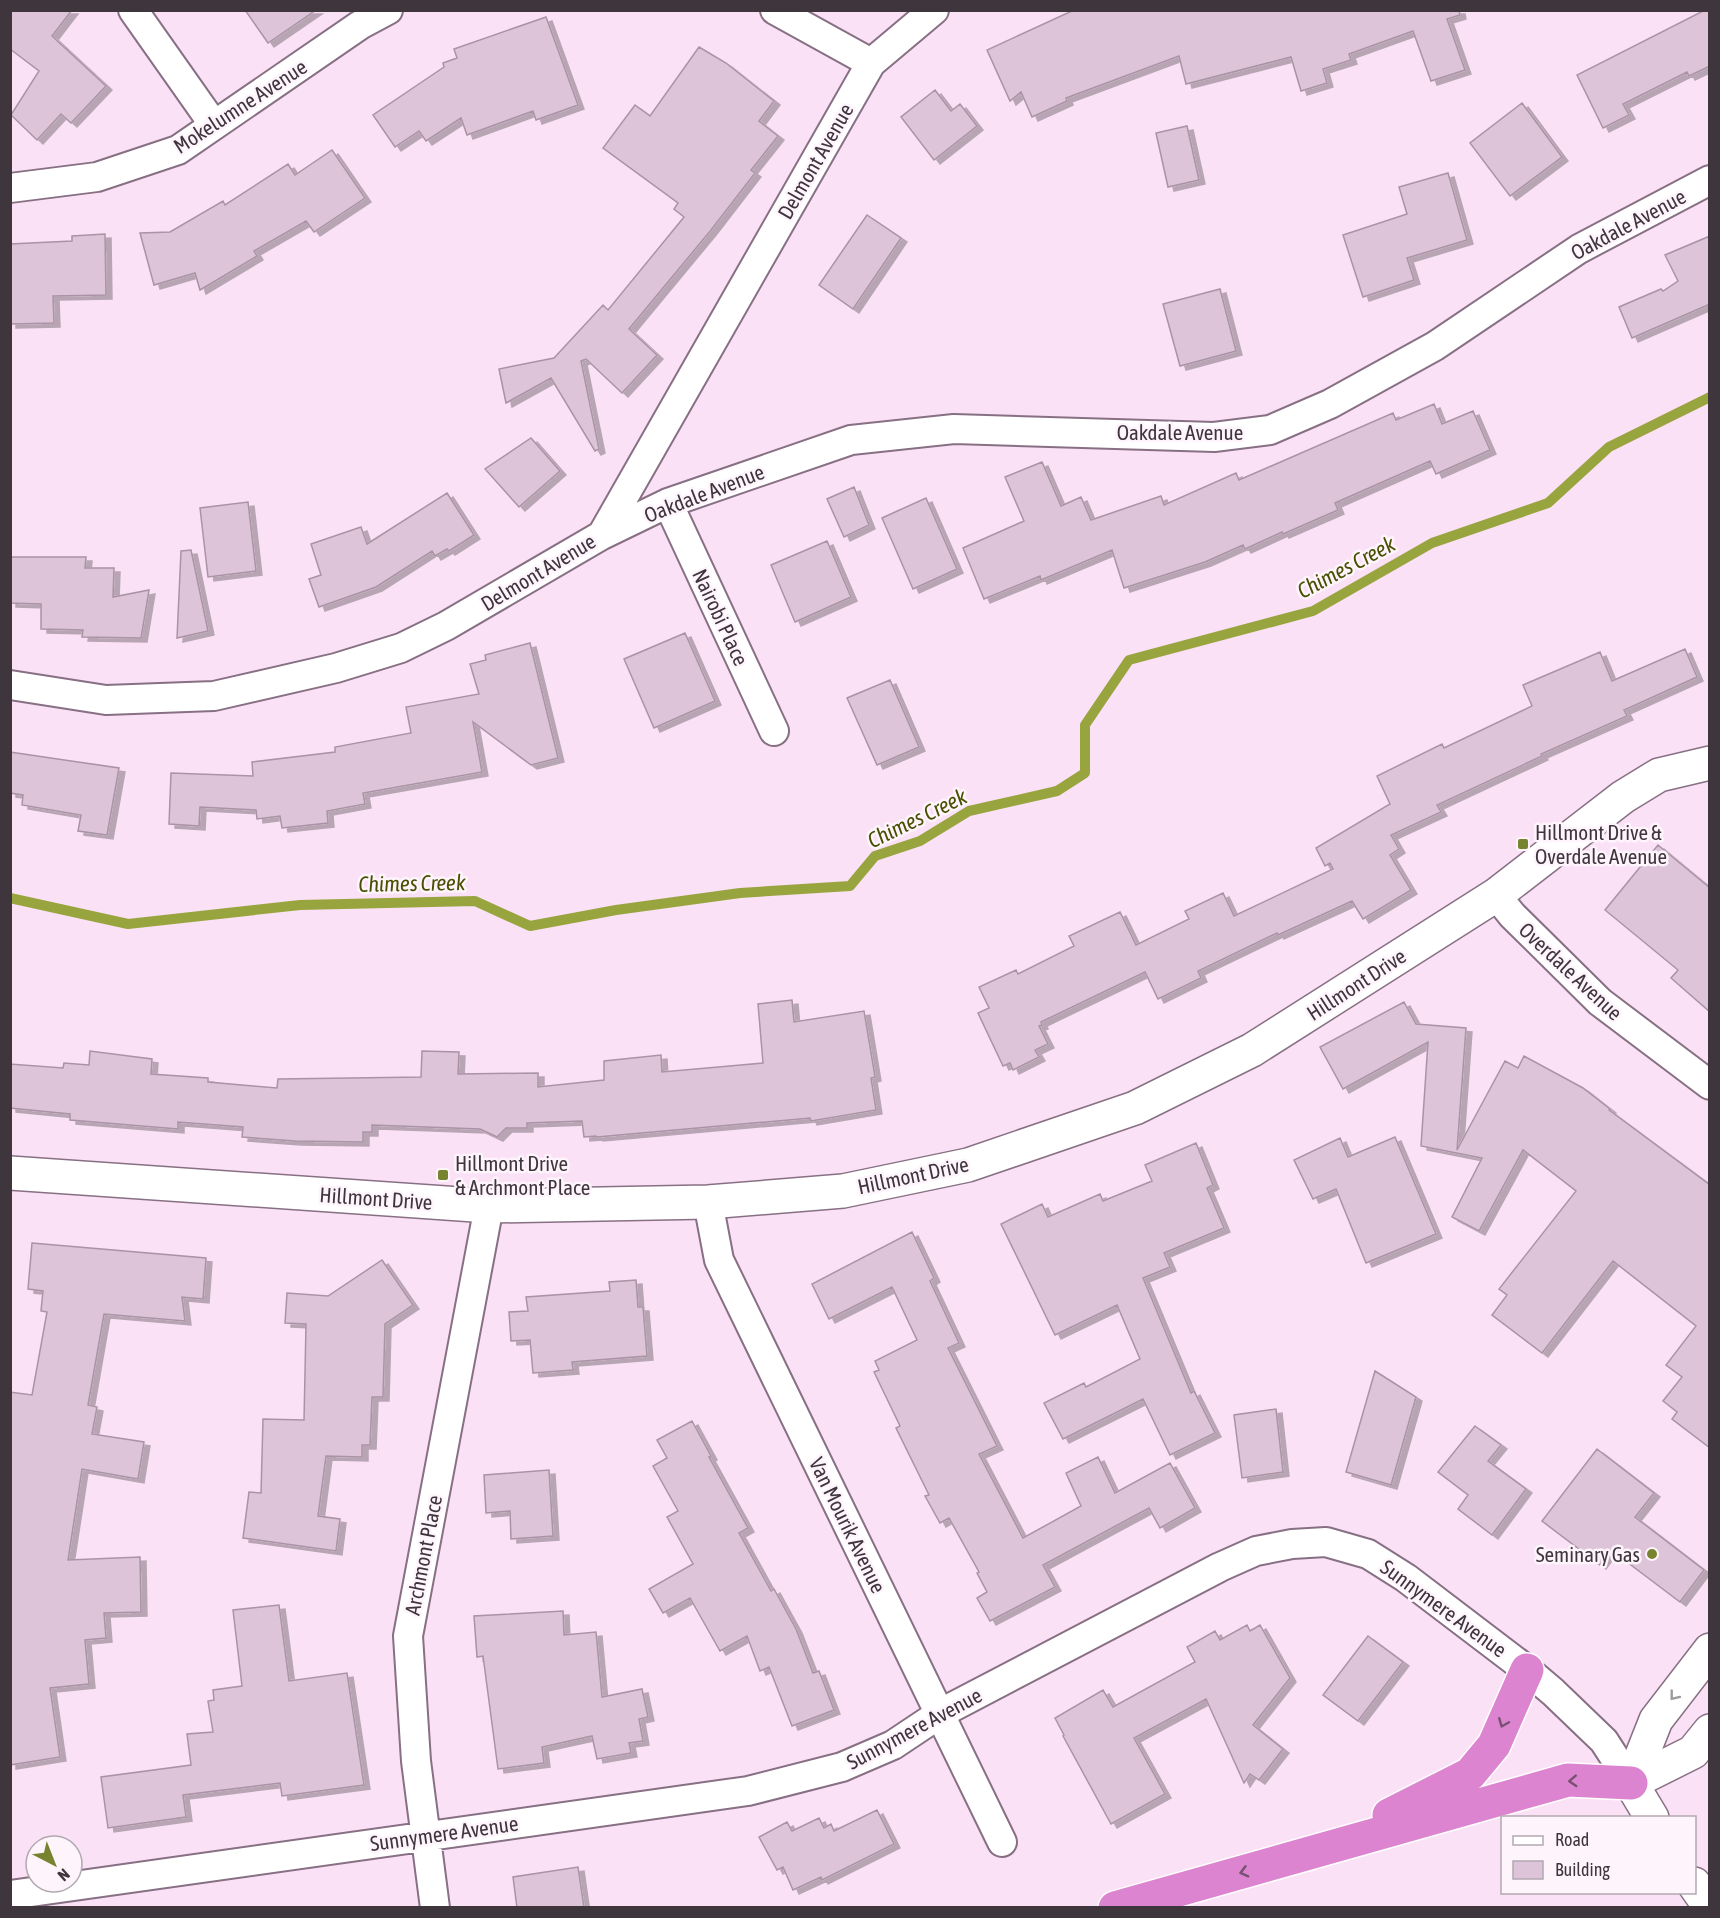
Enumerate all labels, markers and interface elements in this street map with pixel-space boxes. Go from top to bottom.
street label: Mokelumne Avenue [169,54,311,158]
street label: Delmont Avenue [772,99,858,223]
street label: Oakdale Avenue [1567,184,1689,264]
street label: Oakdale Avenue [1117,420,1243,444]
street label: Oakdale Avenue [641,459,767,527]
street label: Delmont Avenue [476,528,600,616]
water label: Chimes Creek [1293,530,1400,604]
street label: Nairobi Place [688,565,754,669]
water label: Chimes Creek [863,783,971,853]
place label: Hillmont Drive & Overdale Avenue [1535,820,1667,868]
marker: Hillmont Drive & Overdale Avenue [1516,837,1530,851]
water label: Chimes Creek [358,869,466,897]
street label: Overdale Avenue [1515,917,1627,1025]
street label: Hillmont Drive [1302,943,1410,1025]
place label: Hillmont Drive & Archmont Place [455,1151,590,1199]
street label: Hillmont Drive [855,1152,971,1198]
marker: Hillmont Drive & Archmont Place [436,1168,450,1182]
street label: Hillmont Drive [319,1182,433,1214]
street label: Van Mourik Avenue [805,1453,891,1597]
street label: Archmont Place [400,1493,446,1617]
place label: Seminary Gas [1536,1542,1640,1566]
marker: Seminary Gas [1645,1547,1659,1561]
street label: Sunnymere Avenue [1377,1554,1511,1662]
street label: Sunnymere Avenue [842,1682,986,1774]
one-way arrow [1670,1689,1681,1700]
one-way arrow [1498,1717,1510,1728]
one-way arrow [1568,1774,1577,1787]
street label: Sunnymere Avenue [368,1811,520,1855]
legend [1501,1816,1696,1894]
text: Road [1555,1829,1589,1850]
north arrow [24,1834,84,1894]
text: Building [1555,1859,1610,1880]
text: N [55,1865,74,1885]
one-way arrow [1239,1865,1250,1877]

